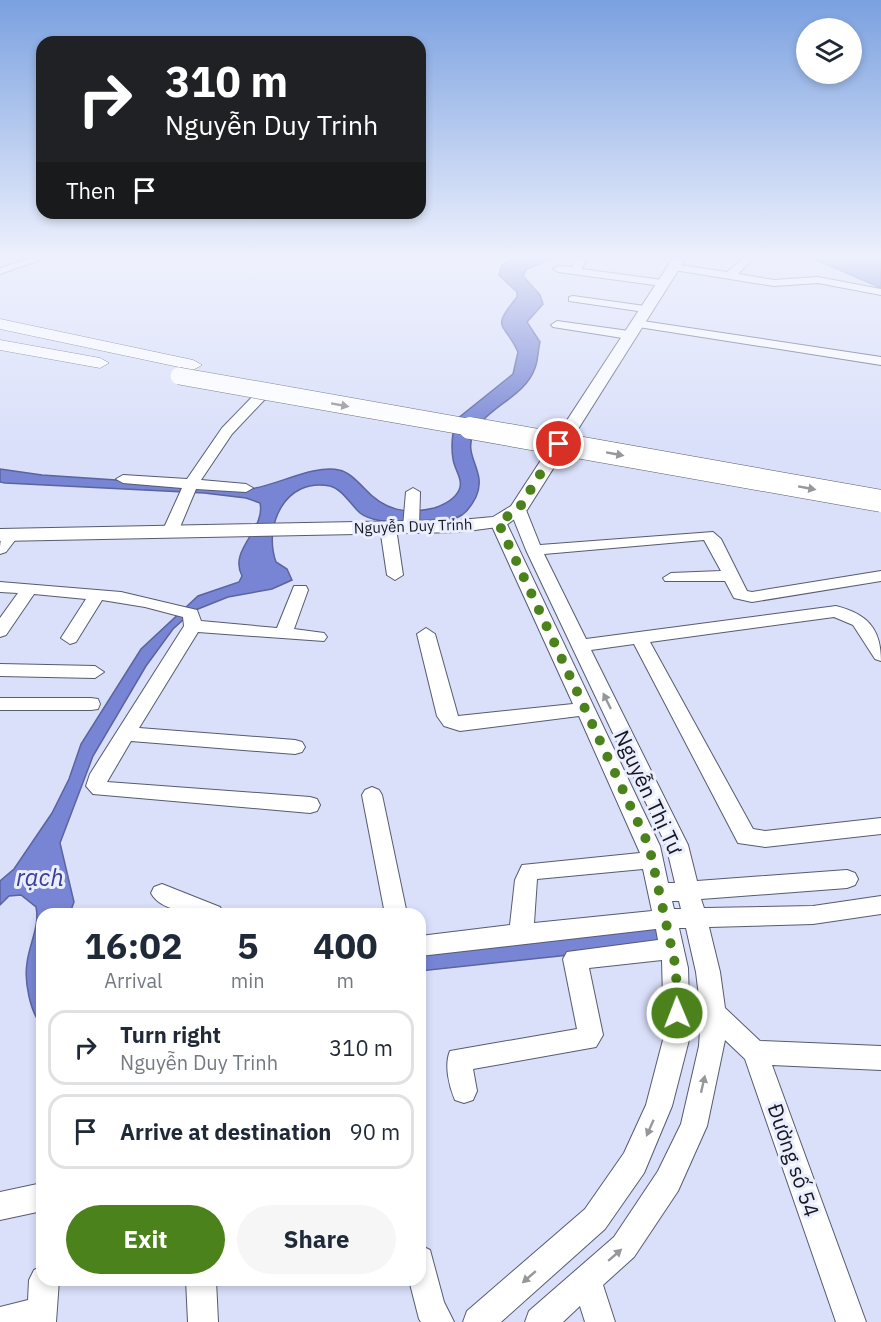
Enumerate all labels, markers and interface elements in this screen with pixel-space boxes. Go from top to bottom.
map controls [796,18,862,84]
button: layers [796,18,862,84]
text: 310 m [165,54,288,109]
icon: right [66,60,144,138]
text: Nguyễn Duy Trinh [165,107,378,142]
icon: arrive [128,174,161,207]
text: Then [66,176,116,205]
one-way arrow [331,401,350,410]
pin [533,418,584,469]
icon: arrive [542,427,575,460]
one-way arrow [605,450,624,459]
one-way arrow [797,484,816,493]
street label: Nguyễn Duy Trinh [353,514,473,538]
one-way arrow [602,692,612,709]
street label: Nguyễn Thị Tư [608,726,690,859]
water label: rạch [16,861,64,893]
text: 16:02 [84,922,183,969]
text: 5 [237,922,259,969]
text: 400 [313,922,378,969]
text: Arrival [104,967,163,994]
text: min [231,967,265,994]
text: m [337,967,354,994]
position arrow [645,981,709,1045]
text: Turn right [120,1020,221,1049]
icon: right [69,1031,102,1064]
text: 310 m [329,1033,393,1062]
text: Nguyễn Duy Trinh [120,1049,278,1076]
one-way arrow [699,1075,708,1094]
street label: Đường số 54 [762,1100,826,1220]
icon: arrive [69,1115,102,1148]
text: Arrive at destination [120,1117,331,1146]
text: 90 m [349,1117,400,1146]
one-way arrow [645,1119,654,1136]
button: Exit [66,1205,225,1274]
button: Share [237,1205,396,1274]
one-way arrow [607,1249,622,1262]
one-way arrow [522,1270,537,1283]

